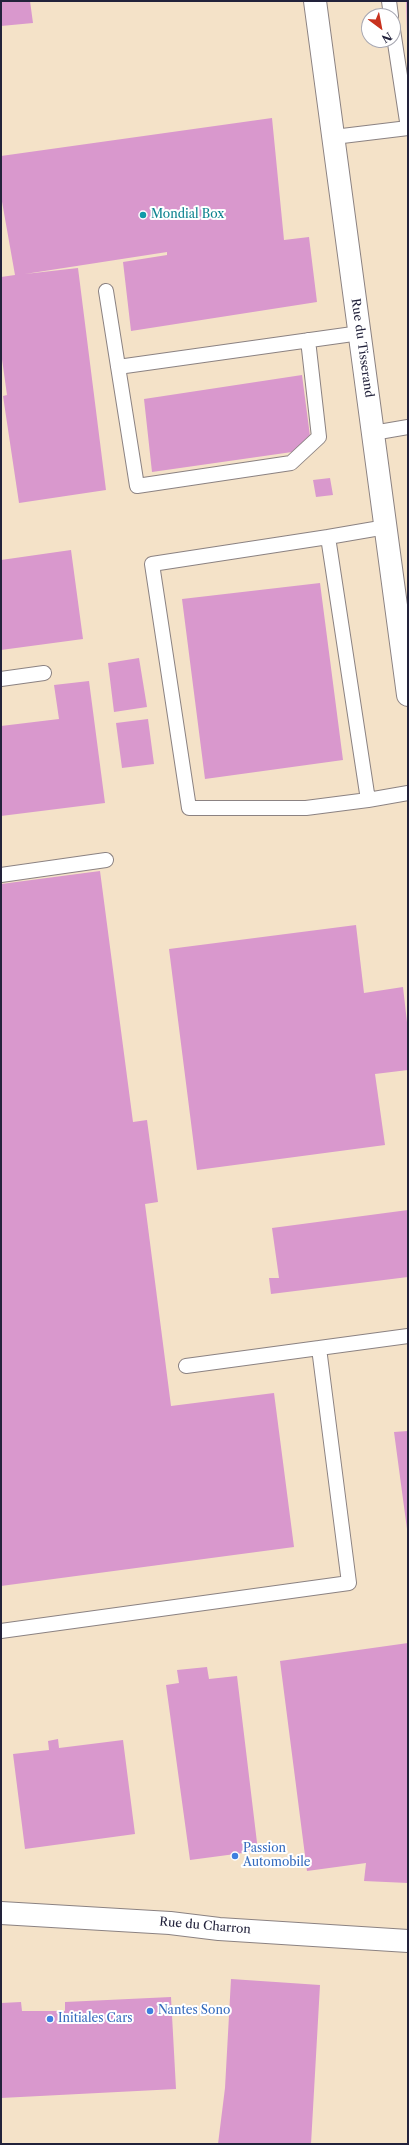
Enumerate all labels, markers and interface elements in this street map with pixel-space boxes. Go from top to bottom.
north arrow [361,8,401,48]
text: N [379,29,395,46]
place label: Mondial Box [151,208,224,222]
marker: Mondial Box [138,210,148,220]
street label: Rue du Tisserand [348,298,376,398]
place label: Passion Automobile [243,1842,310,1870]
marker: Passion Automobile [230,1851,240,1861]
street label: Rue du Charron [159,1915,251,1937]
place label: Nantes Sono [158,2004,230,2018]
marker: Nantes Sono [145,2006,155,2016]
place label: Initiales Cars [58,2012,132,2026]
marker: Initiales Cars [45,2014,55,2024]

